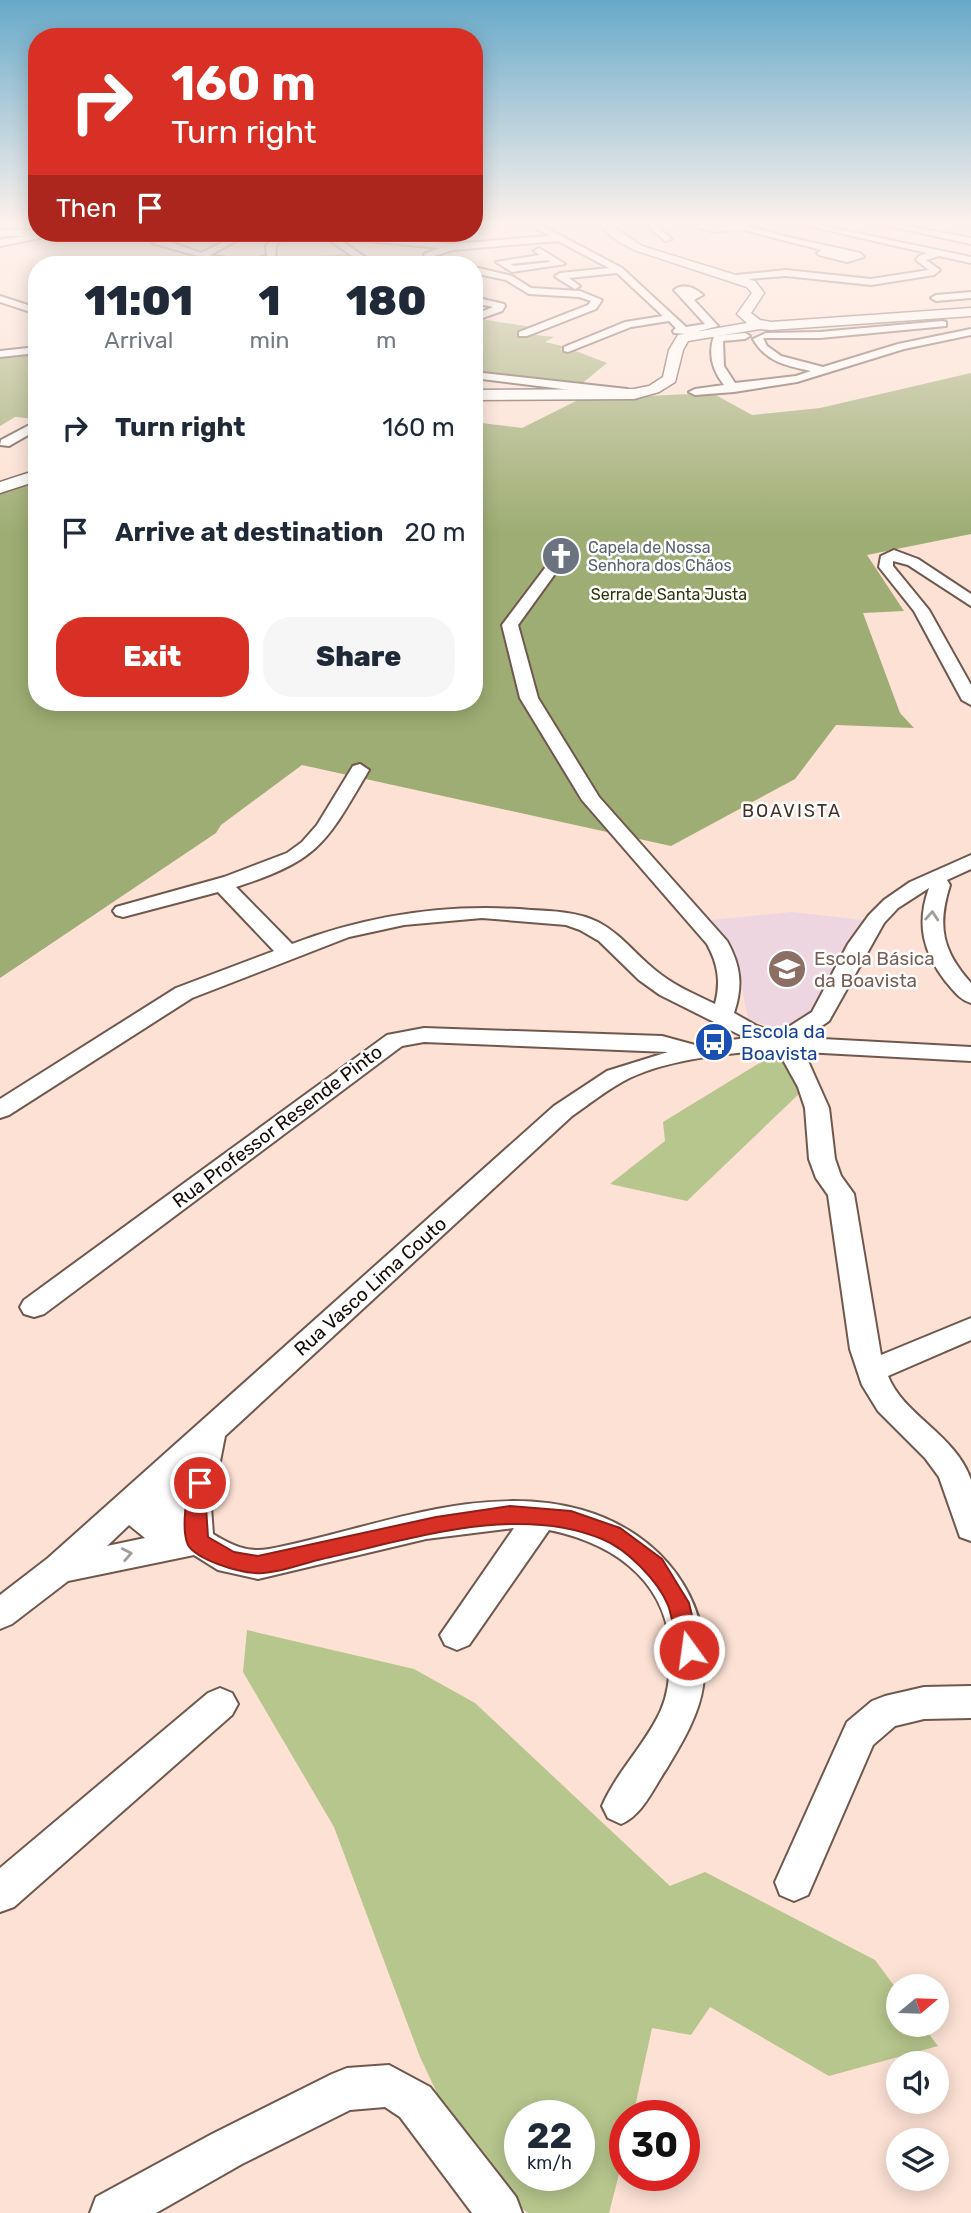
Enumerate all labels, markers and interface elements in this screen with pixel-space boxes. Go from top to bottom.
text: 160 m [171,54,316,112]
icon: right [56,56,147,147]
text: Turn right [171,113,316,151]
icon: arrive [131,189,169,227]
text: Then [56,193,117,224]
text: 11:01 [84,276,193,326]
text: 1 [258,276,281,326]
text: 180 [346,276,427,326]
text: Arrival [104,326,173,354]
text: min [250,326,289,354]
text: m [376,326,396,354]
icon: right [56,409,94,447]
text: Turn right [115,412,245,443]
text: 160 m [382,412,455,443]
icon: arrive [56,514,94,552]
text: Arrive at destination [115,517,383,548]
text: 20 m [404,517,466,548]
church icon: Capela de Nossa Senhora dos Chãos [540,535,582,577]
place label: Capela de Nossa Senhora dos Chãos [588,538,732,575]
park label: Serra de Santa Justa [591,585,747,604]
button: Exit [56,617,249,697]
button: Share [263,617,455,697]
district label: BOAVISTA [742,800,842,822]
one-way arrow [924,910,939,921]
place label: Escola Básica da Boavista [814,947,935,992]
school or university icon: Escola Básica da Boavista [766,948,808,990]
place label: Escola da Boavista [741,1020,825,1065]
bus stop icon: Escola da Boavista [693,1021,735,1063]
street label: Rua Professor Resende Pinto [168,1040,387,1213]
street label: Rua Vasco Lima Couto [290,1212,451,1361]
pin [170,1453,230,1513]
icon: arrive [181,1464,219,1502]
one-way arrow [121,1547,133,1562]
position arrow [652,1613,726,1687]
north arrow [886,1974,948,2037]
map controls [886,1974,949,2191]
button: sound [886,2051,949,2114]
speed limit sign: 30 [609,2100,700,2191]
text: 22 [527,2115,572,2157]
button: layers [886,2128,949,2191]
text: km/h [527,2152,572,2174]

